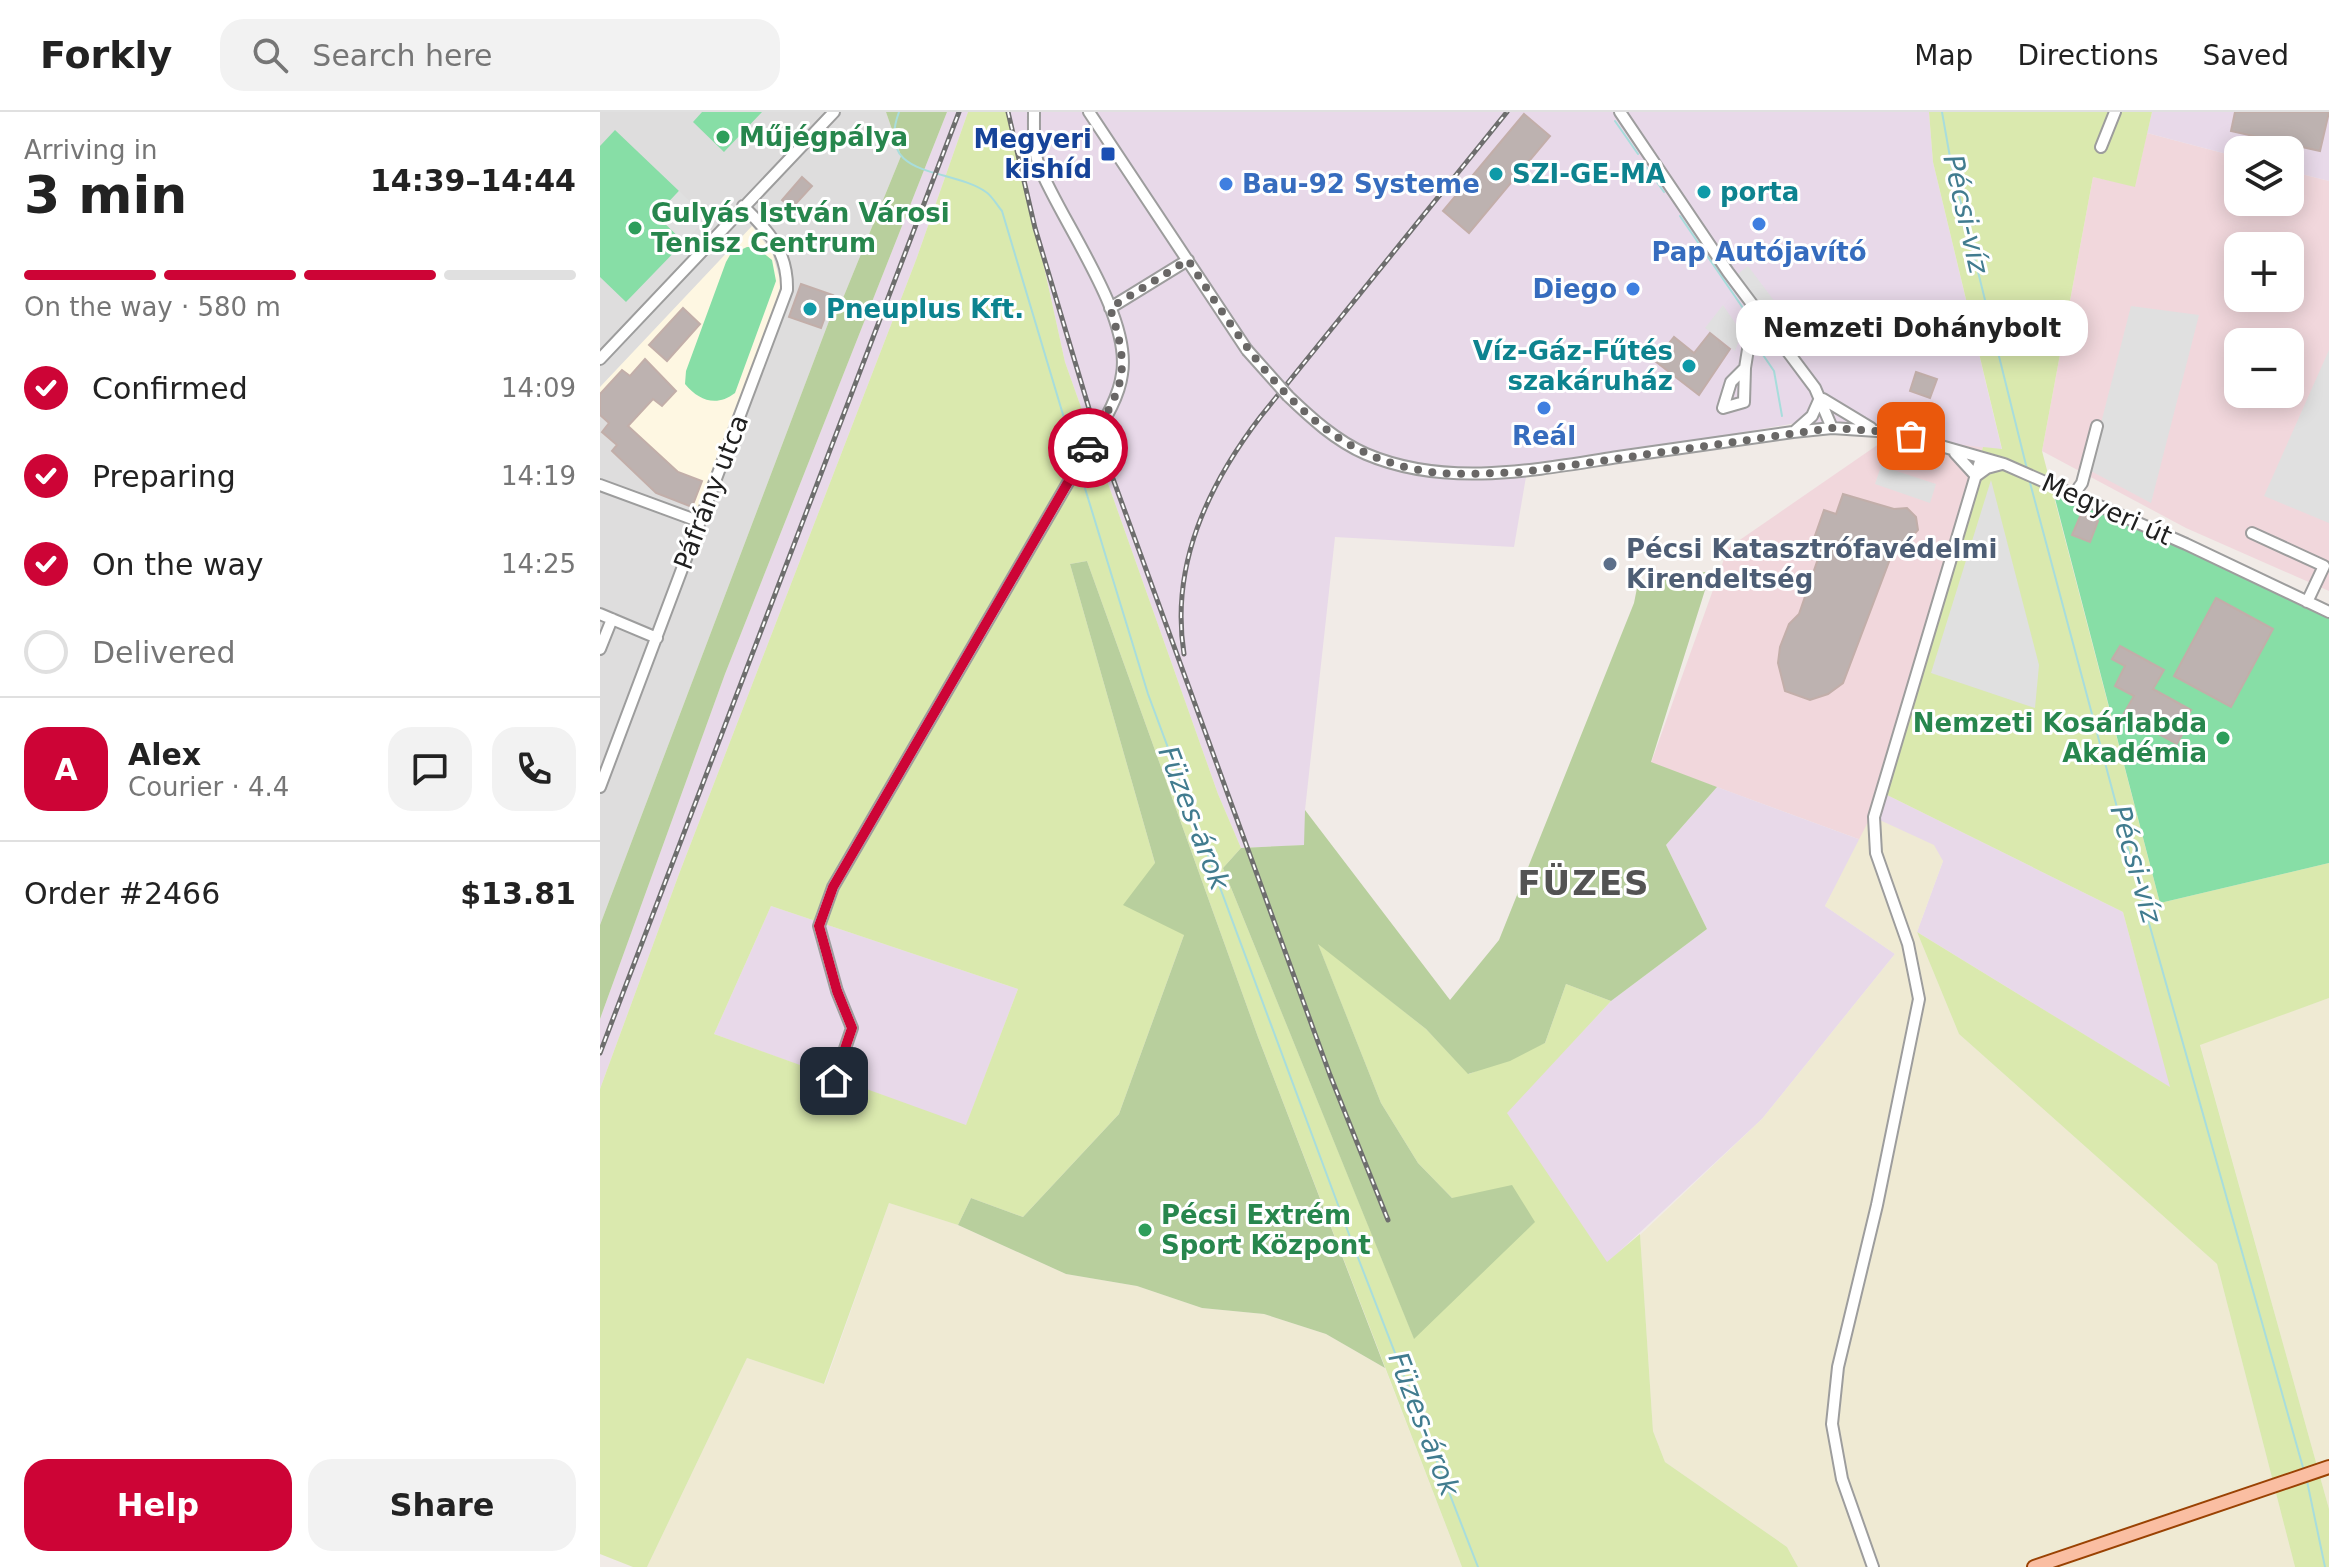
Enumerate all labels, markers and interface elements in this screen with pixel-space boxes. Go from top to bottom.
search box [220,19,780,91]
text: Forkly [40,33,172,77]
icon: search [248,33,292,77]
text: Search here [312,38,493,73]
text: Map [1914,39,1973,72]
text: Directions [2017,39,2158,72]
text: Saved [2202,39,2289,72]
place label: Műjégpálya [739,122,908,152]
place label: Megyeri kishíd [974,124,1092,184]
marker: Műjégpálya [714,128,732,146]
text: Arriving in [24,135,158,165]
map controls [2224,136,2304,408]
button: layers [2224,136,2304,216]
marker: Megyeri kishíd [1099,145,1117,163]
water label: Pécsi-víz [1936,151,1996,278]
place label: SZI-GE-MA [1512,159,1666,189]
text: 14:39–14:44 [370,163,576,198]
text: 3 min [24,165,187,225]
marker: SZI-GE-MA [1487,165,1505,183]
place label: Bau-92 Systeme [1242,169,1480,199]
marker: Bau-92 Systeme [1217,175,1235,193]
place label: porta [1720,177,1799,207]
marker: porta [1695,183,1713,201]
place label: Gulyás István Városi Tenisz Centrum [651,198,950,258]
marker: Pap Autójavító [1750,215,1768,233]
marker: Gulyás István Városi Tenisz Centrum [626,219,644,237]
button: + [2224,232,2304,312]
place label: Pap Autójavító [1651,237,1867,267]
place label: Diego [1532,274,1617,304]
marker: Diego [1624,280,1642,298]
text: On the way · 580 m [24,292,281,322]
place label: Pneuplus Kft. [826,294,1024,324]
marker: Pneuplus Kft. [801,300,819,318]
callout: Nemzeti Dohánybolt [1735,300,2087,356]
text: Nemzeti Dohánybolt [1763,313,2061,343]
button: − [2224,328,2304,408]
place label: Víz-Gáz-Fűtés szakáruház [1473,336,1673,396]
marker: Víz-Gáz-Fűtés szakáruház [1680,357,1698,375]
icon: check [24,366,68,410]
text: Confirmed [92,371,248,406]
text: 14:09 [501,373,576,403]
marker: Reál [1535,399,1553,417]
pin [1877,402,1945,470]
courier [1048,408,1128,488]
street label: Páfrány utca [668,410,754,574]
icon: bag [1889,414,1933,458]
place label: Reál [1512,421,1576,451]
icon: car [1066,426,1110,470]
icon: check [24,454,68,498]
text: Preparing [92,459,236,494]
text: 14:19 [501,461,576,491]
street label: Megyeri út [2037,467,2177,551]
place label: Pécsi Katasztrófavédelmi Kirendeltség [1626,534,1998,594]
icon: check [24,542,68,586]
text: On the way [92,547,264,582]
text: 14:25 [501,549,576,579]
marker: Pécsi Katasztrófavédelmi Kirendeltség [1601,555,1619,573]
text: Delivered [92,635,236,670]
place label: Nemzeti Kosárlabda Akadémia [1913,708,2207,768]
button: chat [388,727,472,811]
button: phone [492,727,576,811]
marker: Nemzeti Kosárlabda Akadémia [2214,729,2232,747]
text: Alex [128,737,201,772]
water label: Füzes-árok [1151,741,1237,896]
text: A [54,752,78,787]
text: Courier · 4.4 [128,772,289,802]
water label: Pécsi-víz [2103,801,2169,928]
district label: FÜZES [1517,863,1651,903]
text: Order #2466 [24,876,220,911]
text: $13.81 [460,876,576,911]
pin [800,1047,868,1115]
icon: home [812,1059,856,1103]
place label: Pécsi Extrém Sport Központ [1161,1200,1371,1260]
marker: Pécsi Extrém Sport Központ [1136,1221,1154,1239]
water label: Füzes-árok [1381,1347,1467,1502]
button: Help [24,1459,292,1551]
button: Share [308,1459,576,1551]

